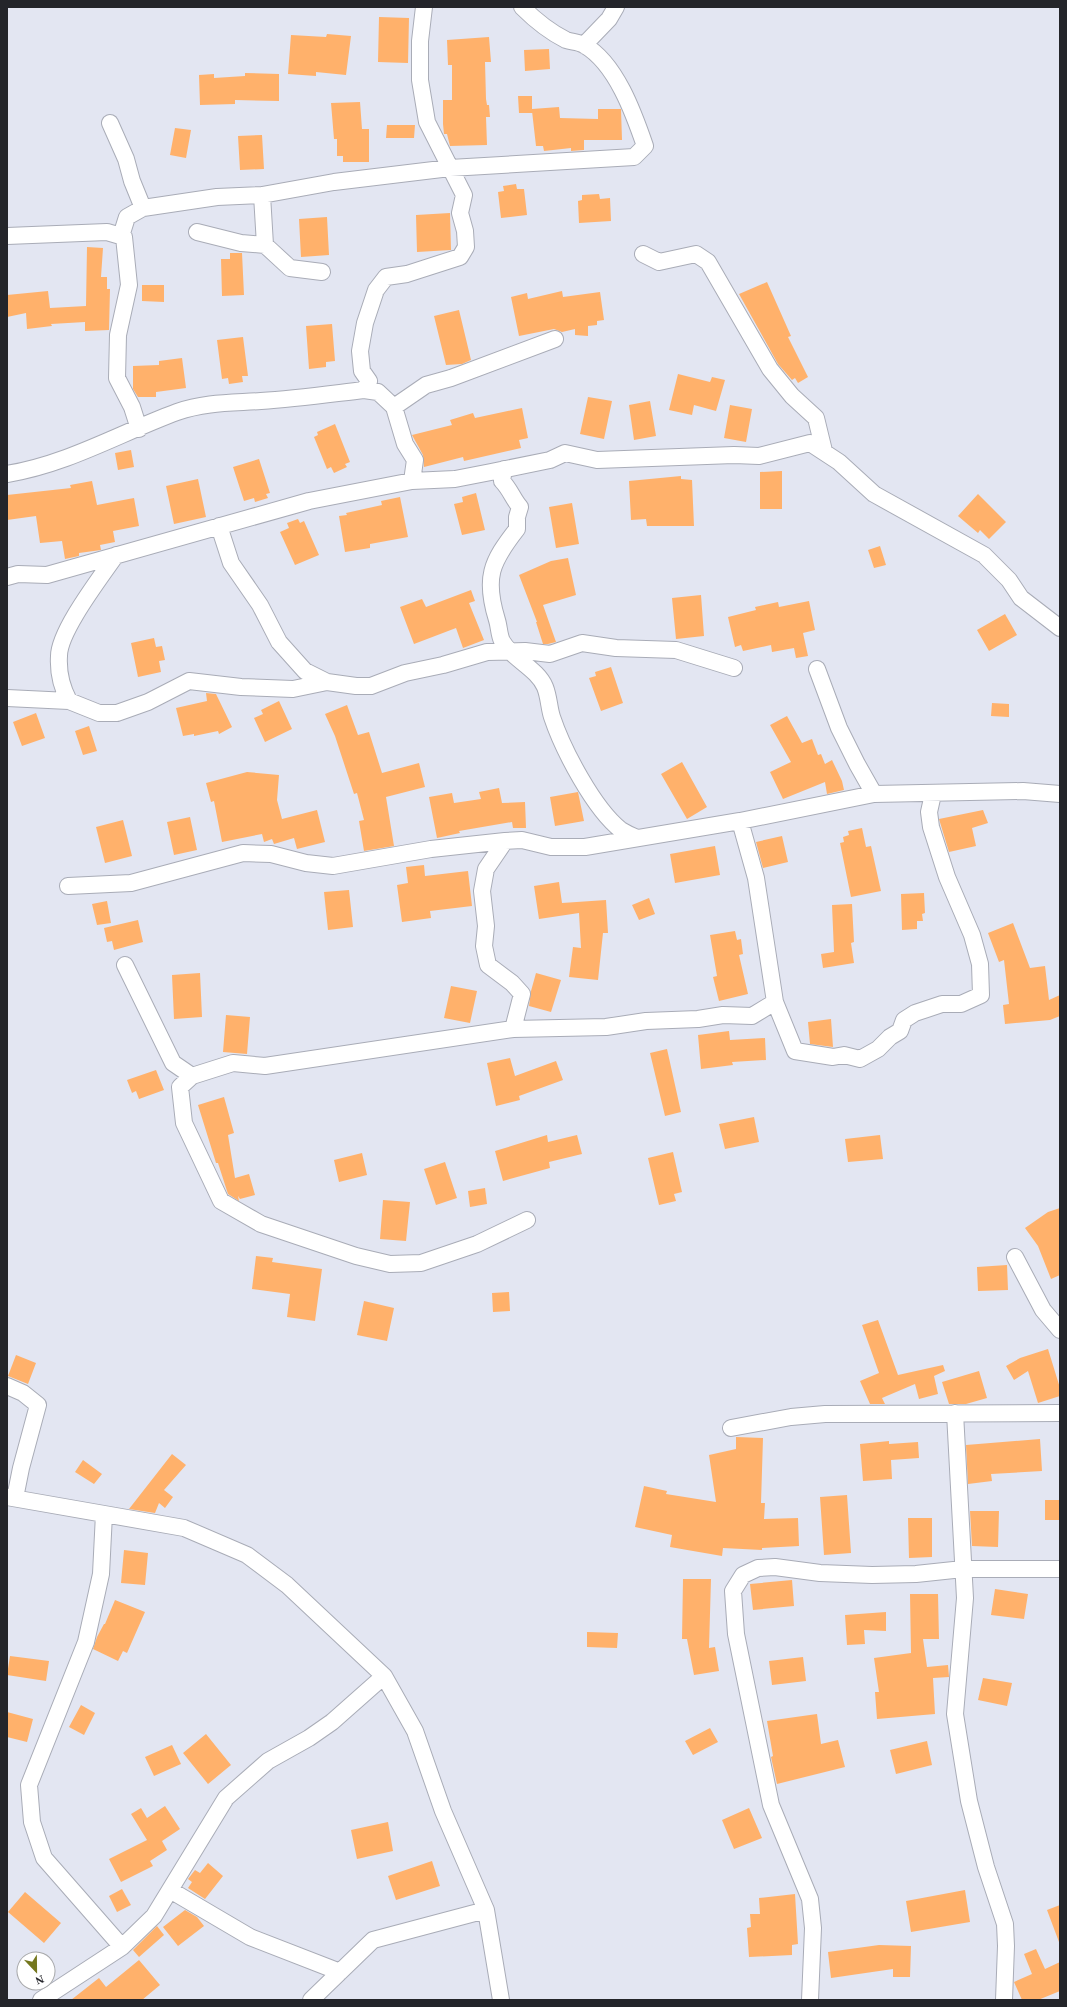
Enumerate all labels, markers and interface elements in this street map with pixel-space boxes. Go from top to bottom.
north arrow [16,1951,56,1991]
text: N [34,1973,46,1987]

